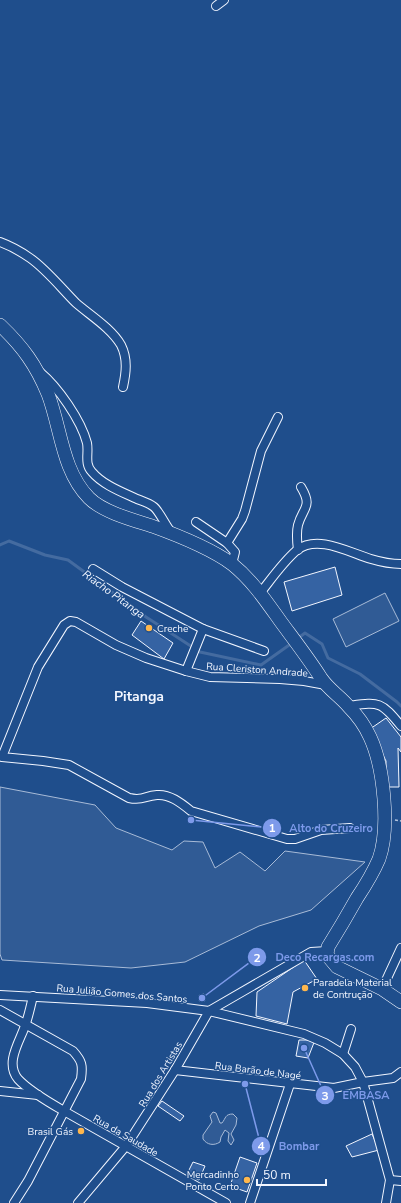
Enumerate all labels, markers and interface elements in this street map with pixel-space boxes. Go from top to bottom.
water label: Riacho Pitanga [79,567,148,622]
place label: Creche [157,622,188,636]
marker: Creche [144,623,154,633]
street label: Rua Cleriston Andrade [206,659,308,681]
district label: Pitanga [114,687,164,706]
callout: Alto do Cruzeiro [262,817,381,840]
text: 1 [268,820,276,836]
text: Alto do Cruzeiro [289,821,373,836]
callout: Deco Recargas.com [247,946,382,969]
text: 2 [253,950,261,966]
text: Deco Recargas.com [275,950,375,965]
place label: Paradela Material de Contrução [313,976,392,1002]
street label: Rua Julião Gomes dos Santos [56,981,188,1007]
marker: Paradela Material de Contrução [300,983,310,993]
street label: Rua dos Artistas [136,1039,186,1110]
street label: Rua Barão de Nagé [214,1059,302,1083]
callout: EMBASA [315,1084,398,1107]
text: 3 [321,1088,329,1104]
text: EMBASA [343,1088,390,1103]
street label: Rua da Saudade [90,1111,161,1160]
place label: Brasil Gás [27,1125,73,1139]
marker: Brasil Gás [76,1126,86,1136]
callout: Bombar [251,1135,327,1158]
text: 4 [257,1138,265,1154]
text: Bombar [279,1139,320,1154]
scale bar [257,1161,326,1187]
text: 50 m [263,1167,291,1183]
place label: Mercadinho Ponto Certo [186,1168,239,1194]
marker: Mercadinho Ponto Certo [242,1175,252,1185]

